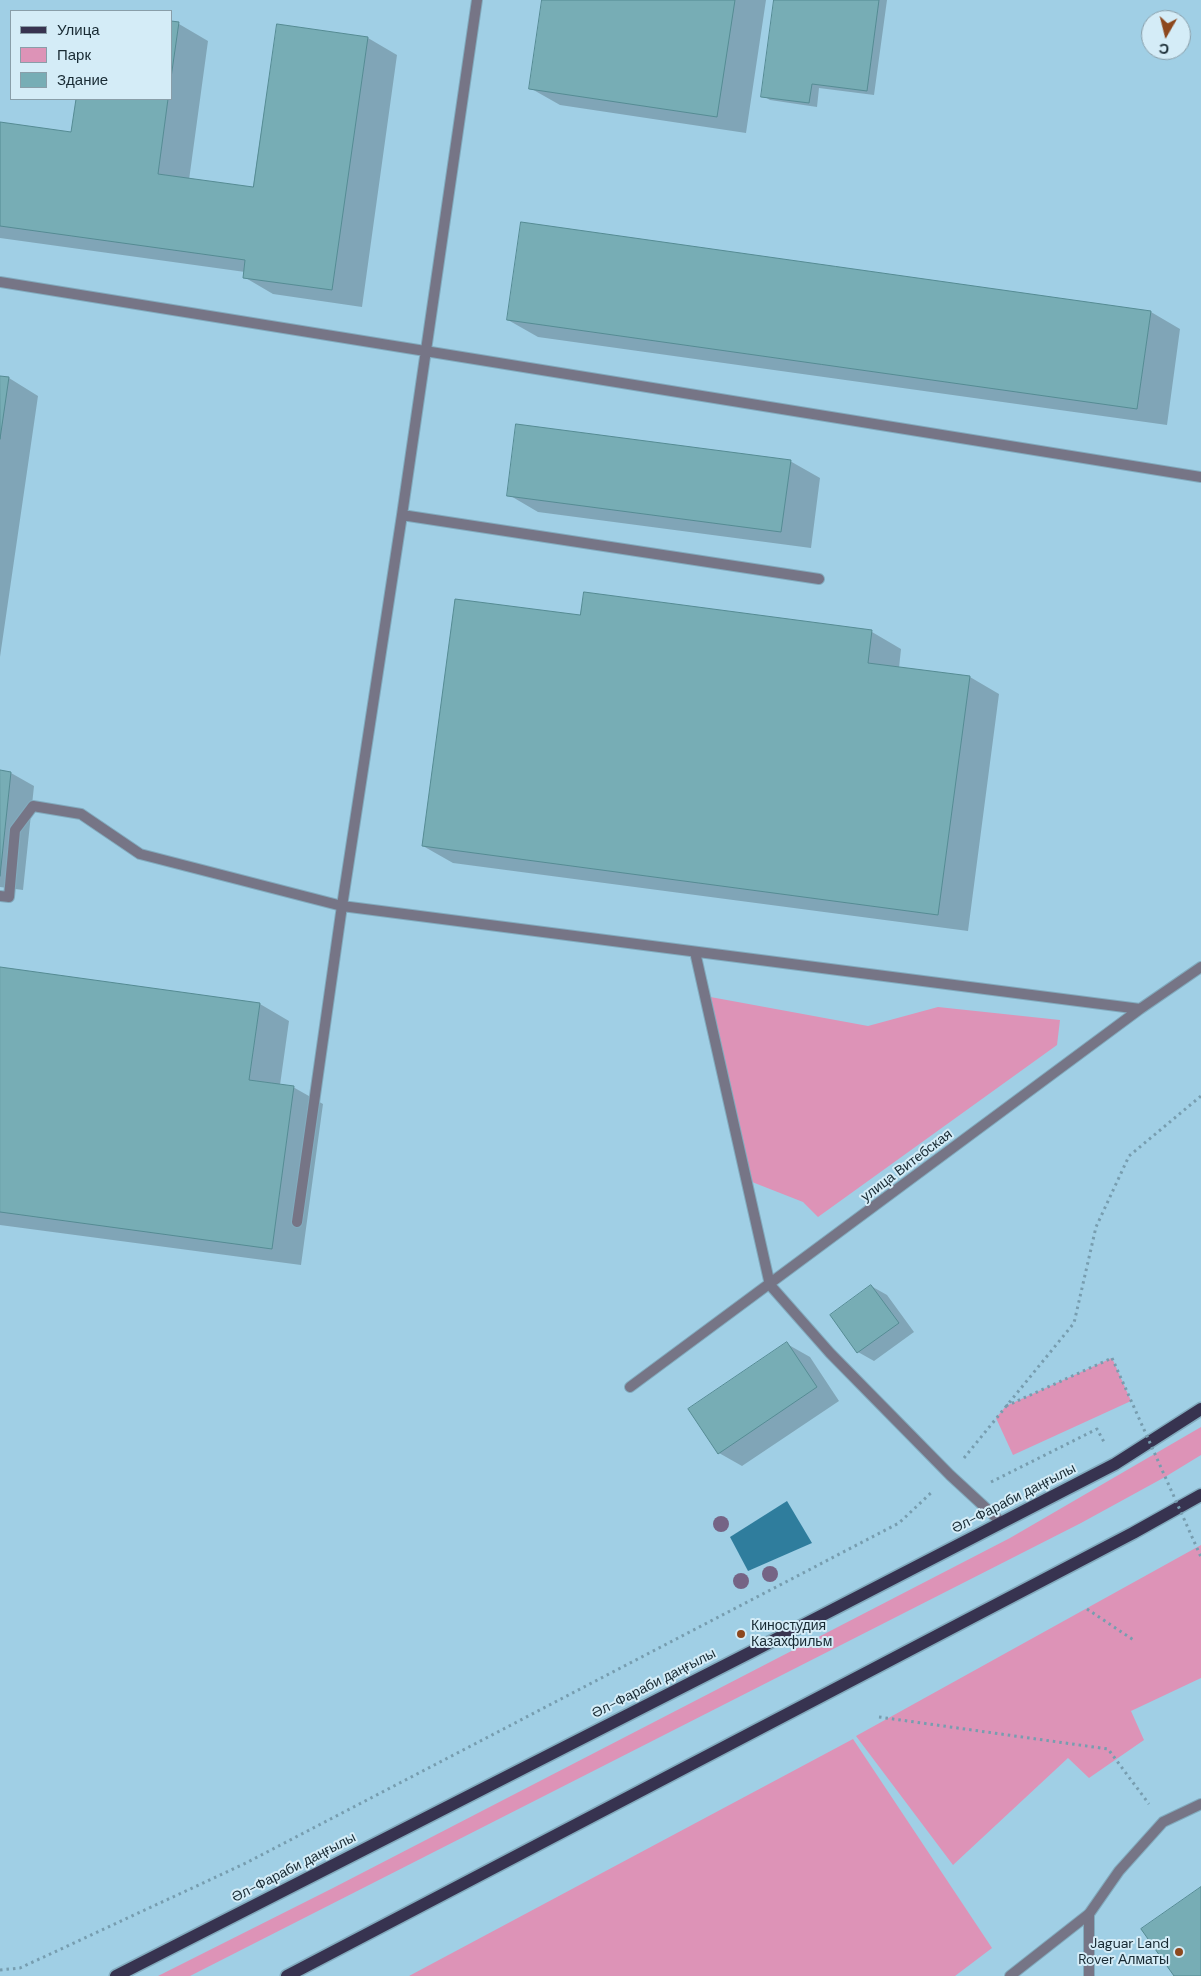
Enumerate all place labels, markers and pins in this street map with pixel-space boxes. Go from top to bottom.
place label: Киностудия Казахфильм [751,1618,832,1650]
marker: Киностудия Казахфильм [735,1628,747,1640]
place label: Jaguar Land Rover Алматы [1078,1936,1169,1968]
marker: Jaguar Land Rover Алматы [1173,1946,1185,1958]

